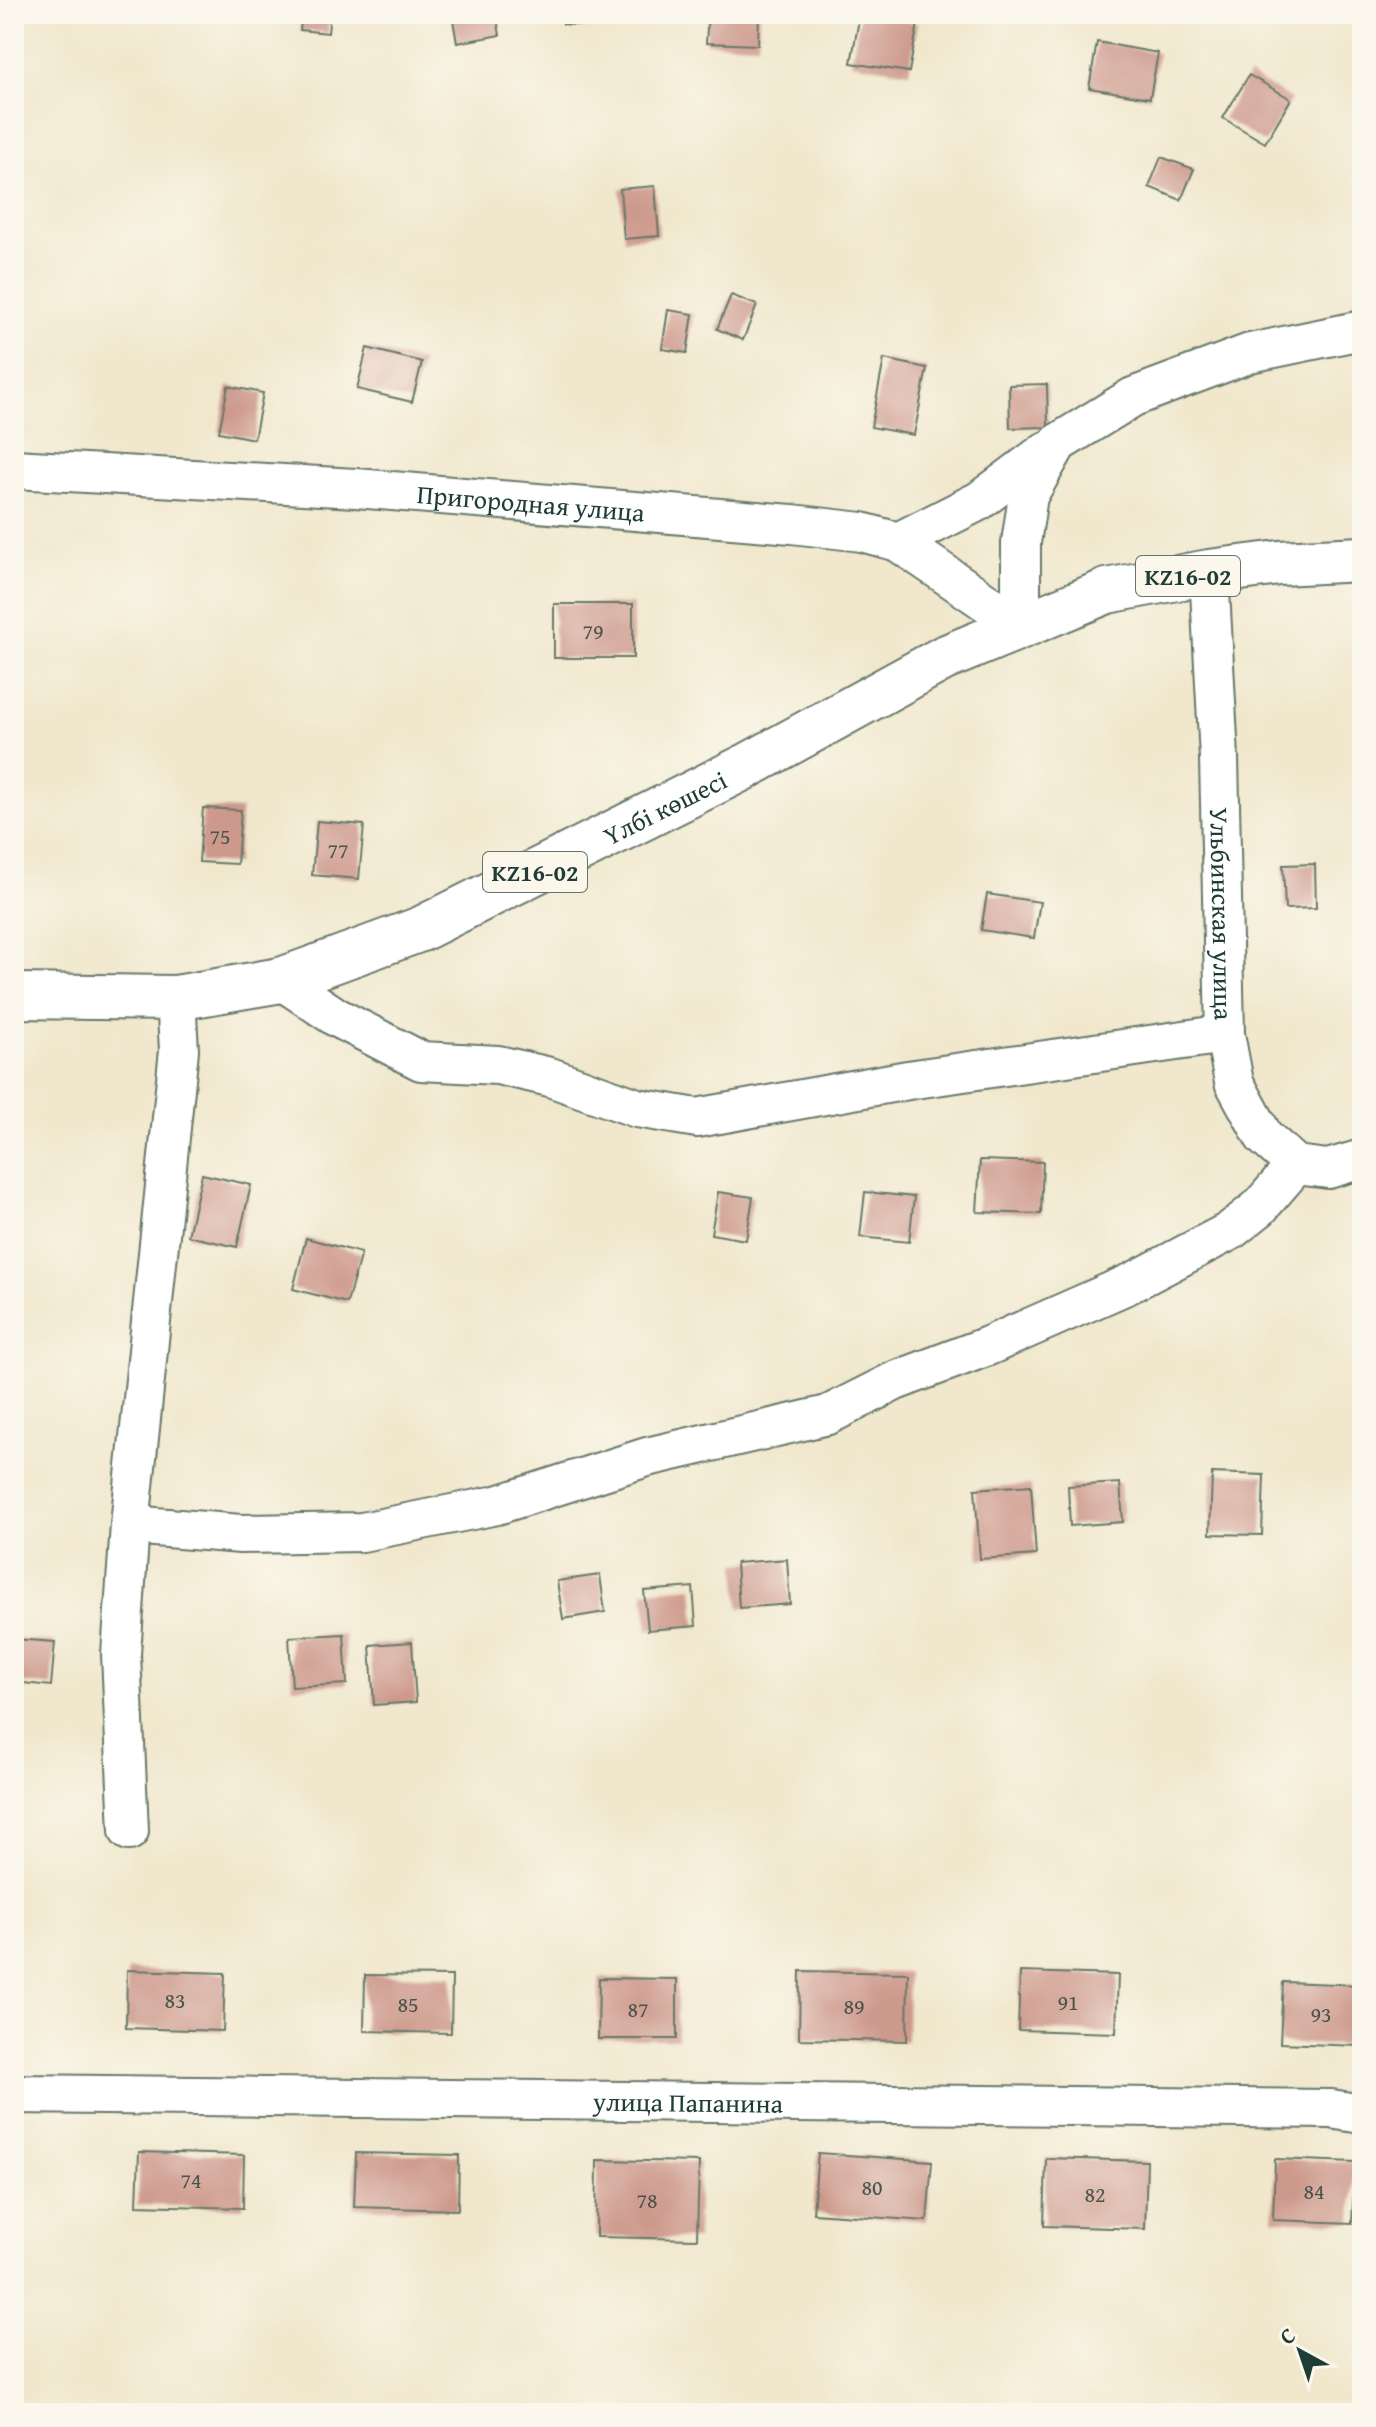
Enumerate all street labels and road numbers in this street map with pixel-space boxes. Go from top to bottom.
street label: Пригородная улица [415,474,647,531]
road number: KZ16-02 [1136,556,1240,596]
street label: Үлбі көшесі [596,760,733,855]
street label: Ульбинская улица [1201,807,1244,1021]
road number: KZ16-02 [483,852,587,892]
street label: улица Папанина [592,2081,784,2122]

